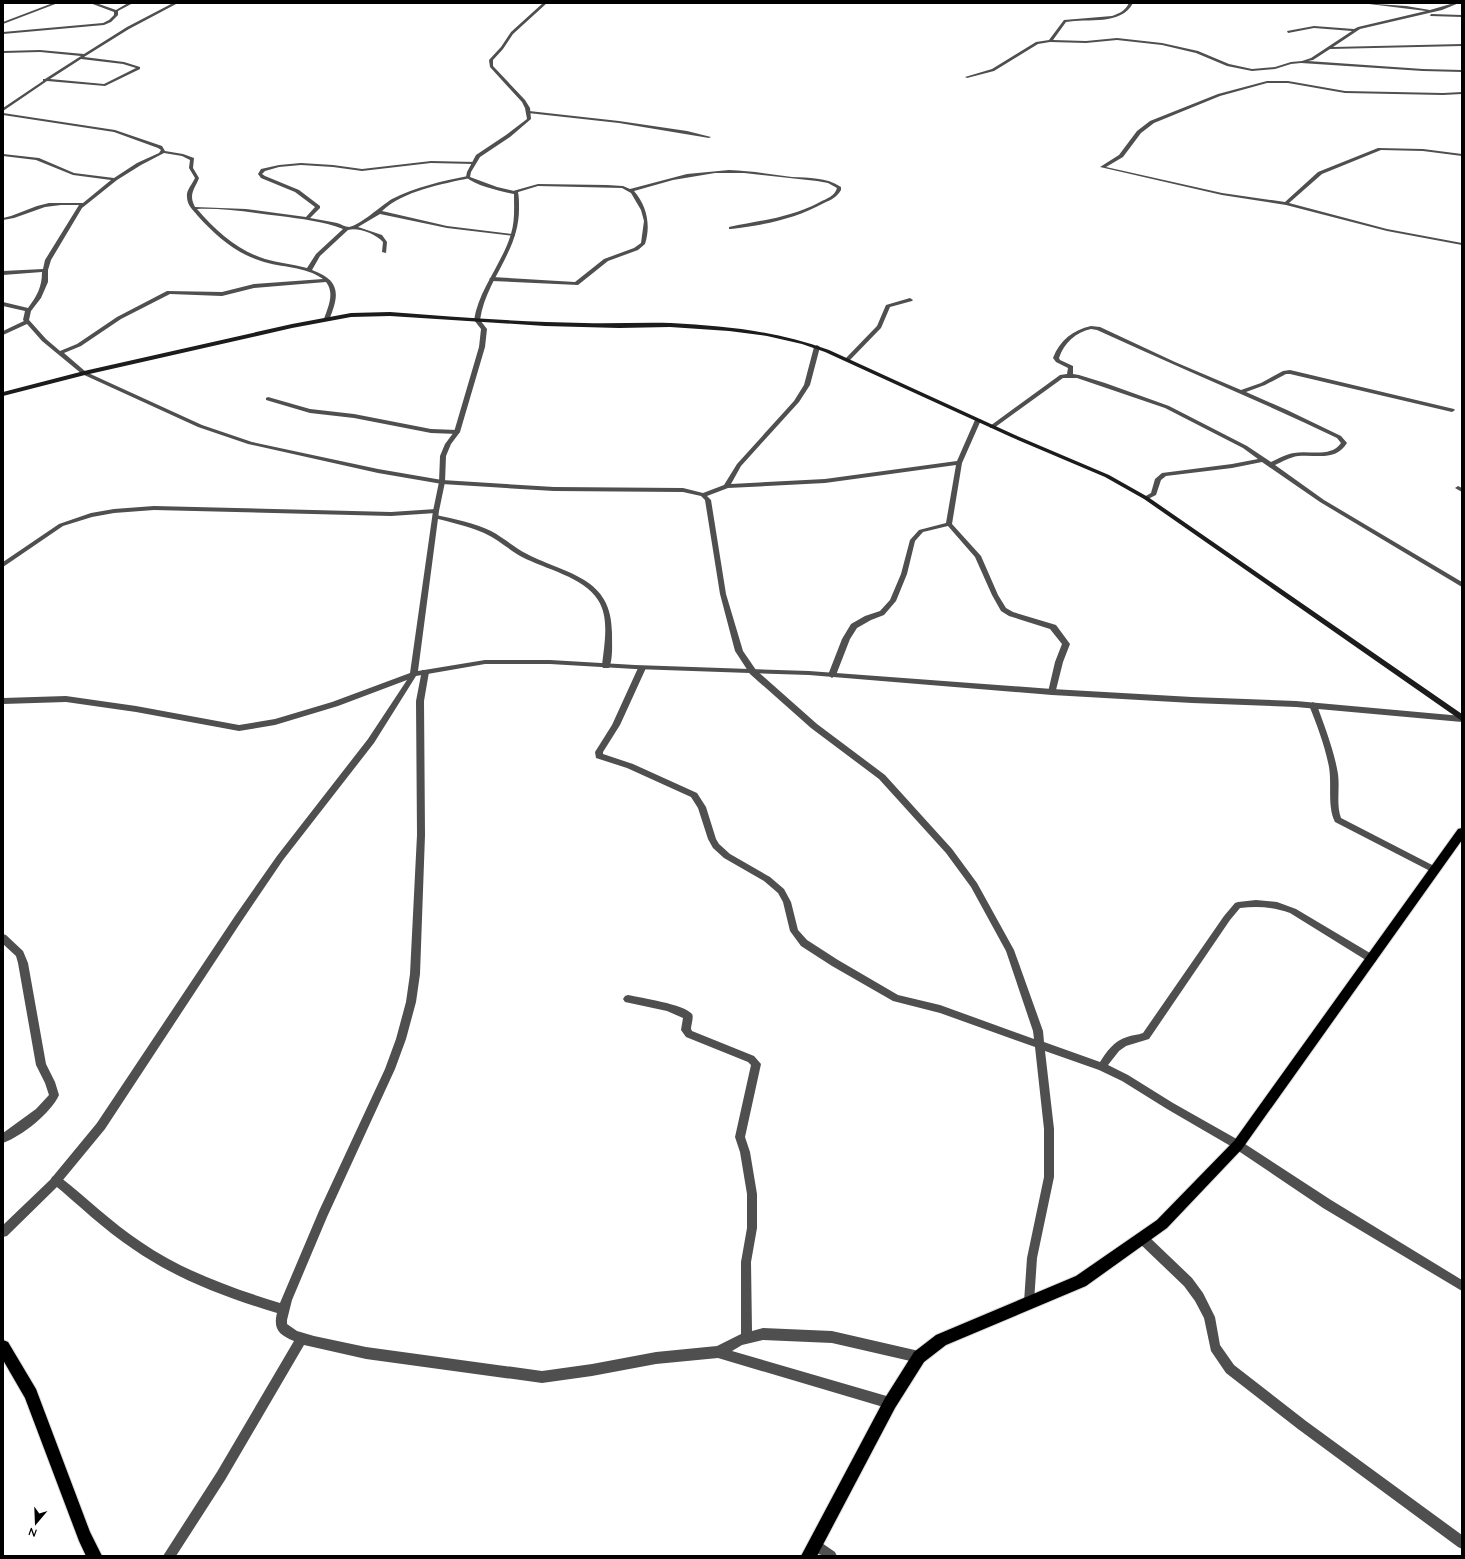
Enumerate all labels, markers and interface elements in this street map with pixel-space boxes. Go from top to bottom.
north arrow [16,1503,56,1543]
text: N [27,1525,39,1540]

